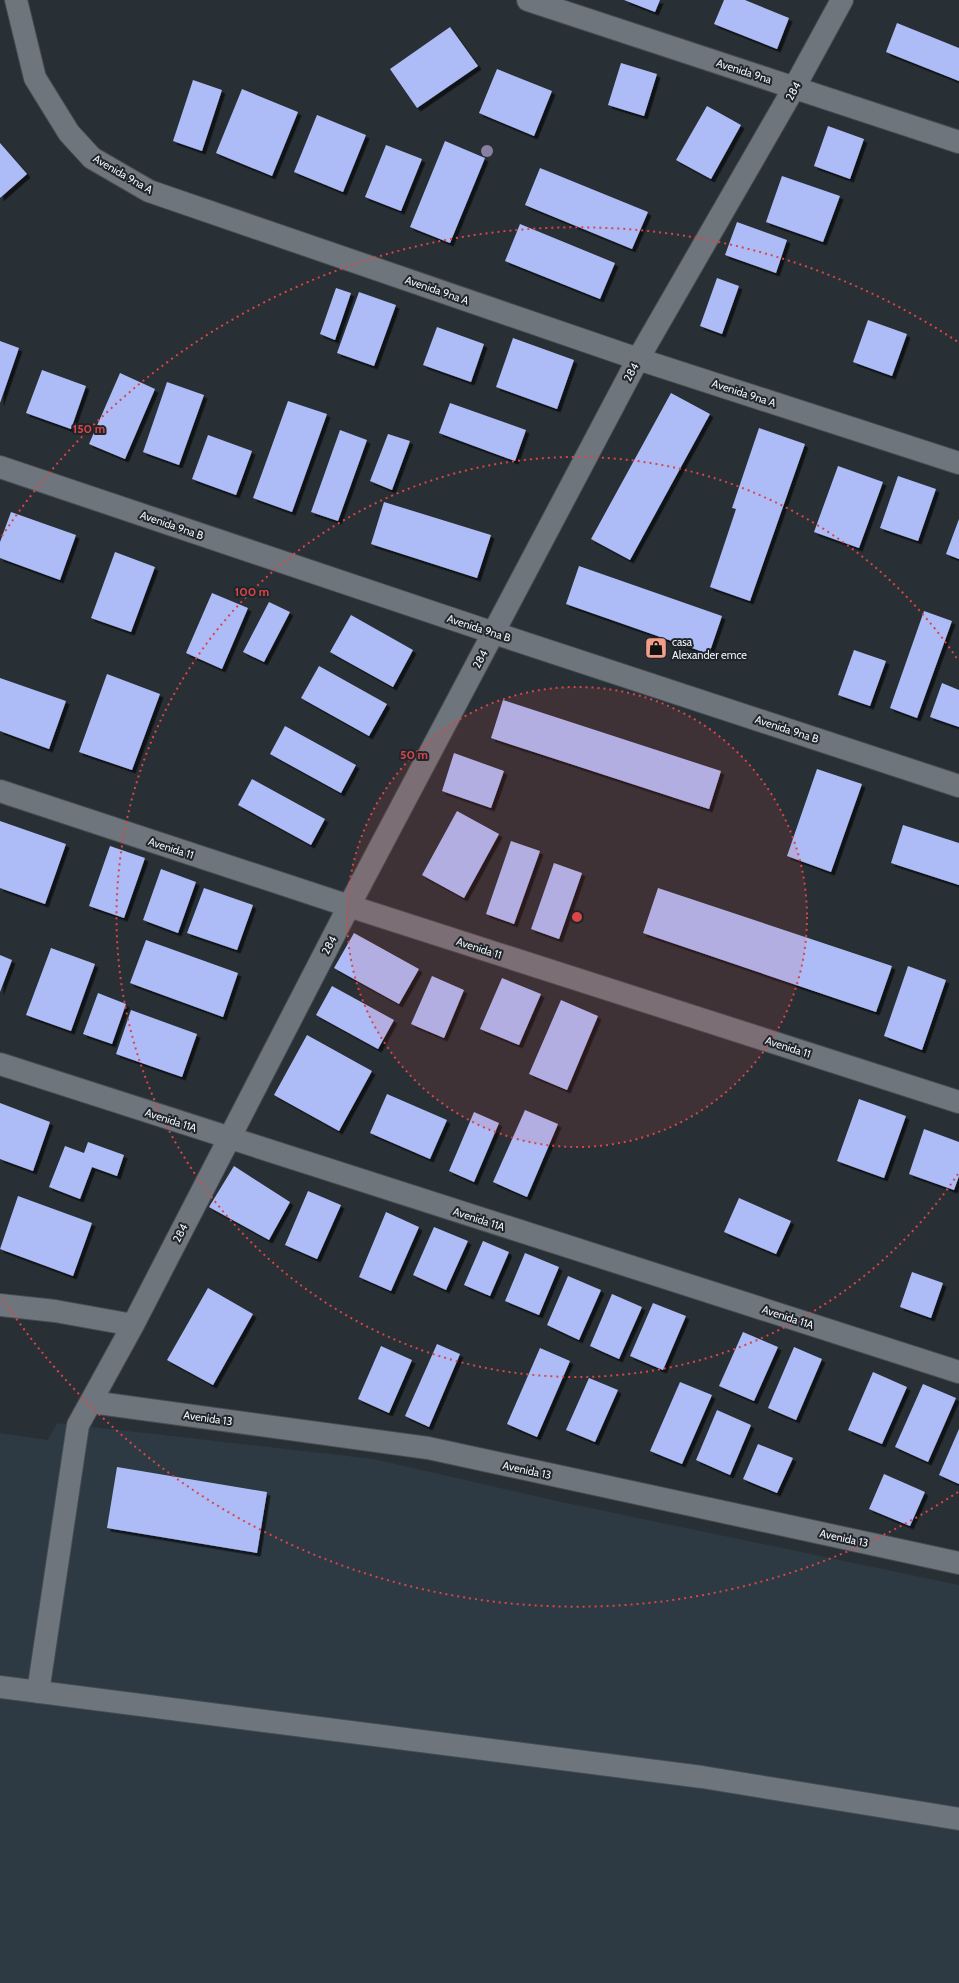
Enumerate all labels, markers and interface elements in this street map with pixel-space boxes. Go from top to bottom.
street label: Avenida 9na [715,55,774,87]
street label: 284 [782,79,804,103]
street label: Avenida 9na A [91,151,156,197]
street label: Avenida 9na A [403,273,471,308]
street label: 284 [620,360,642,384]
street label: Avenida 9na A [710,376,778,410]
text: 150 m [73,421,105,436]
street label: Avenida 9na B [138,508,206,543]
text: 100 m [235,584,269,599]
street label: Avenida 9na B [445,611,513,645]
shop icon: casa Alexander emce [643,635,669,661]
place label: casa Alexander emce [672,635,747,662]
street label: 284 [469,647,491,671]
street label: Avenida 9na B [753,712,821,746]
text: 50 m [400,747,428,762]
street label: Avenida 11 [147,834,195,862]
centre of rings [570,910,584,924]
street label: 284 [318,933,340,957]
street label: Avenida 11 [455,934,503,962]
street label: Avenida 11 [764,1033,812,1061]
street label: Avenida 11A [143,1105,199,1135]
street label: Avenida 11A [451,1204,507,1234]
street label: 284 [169,1221,191,1245]
street label: Avenida 11A [760,1302,816,1332]
street label: Avenida 13 [183,1408,233,1428]
street label: Avenida 13 [501,1458,553,1482]
street label: Avenida 13 [818,1526,870,1550]

